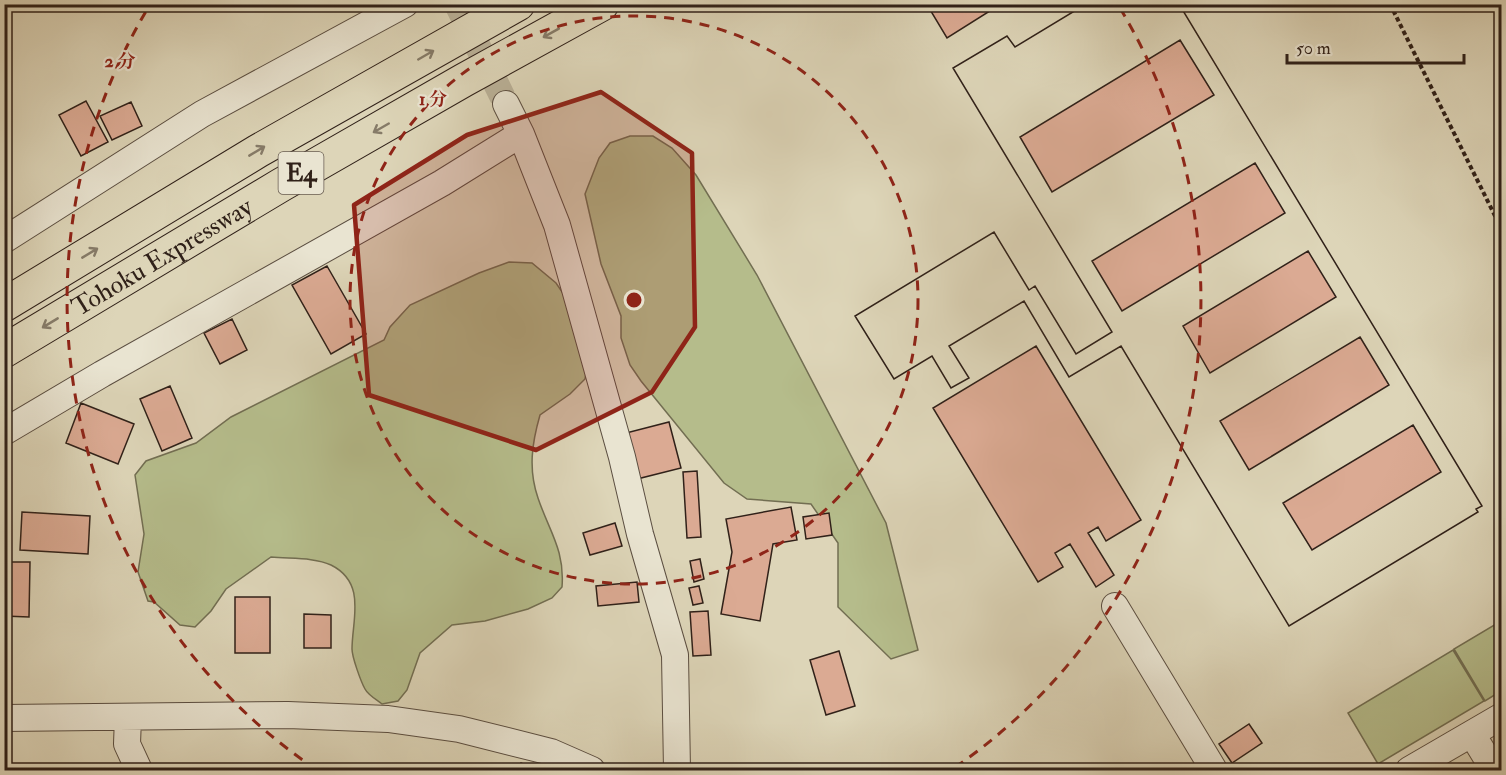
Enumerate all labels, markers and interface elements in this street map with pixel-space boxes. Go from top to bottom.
one-way arrow [543,27,560,39]
scale bar [1287,27,1464,65]
text: 50 m [1296,37,1331,60]
one-way arrow [417,49,434,61]
text: 2 分 [105,50,135,73]
text: 1 分 [419,88,447,111]
one-way arrow [373,122,390,134]
one-way arrow [248,145,265,157]
road number: E4 [278,152,324,194]
street label: Tohoku Expressway [66,191,259,324]
one-way arrow [81,246,98,258]
centre of rings [624,290,644,310]
one-way arrow [42,318,59,330]

